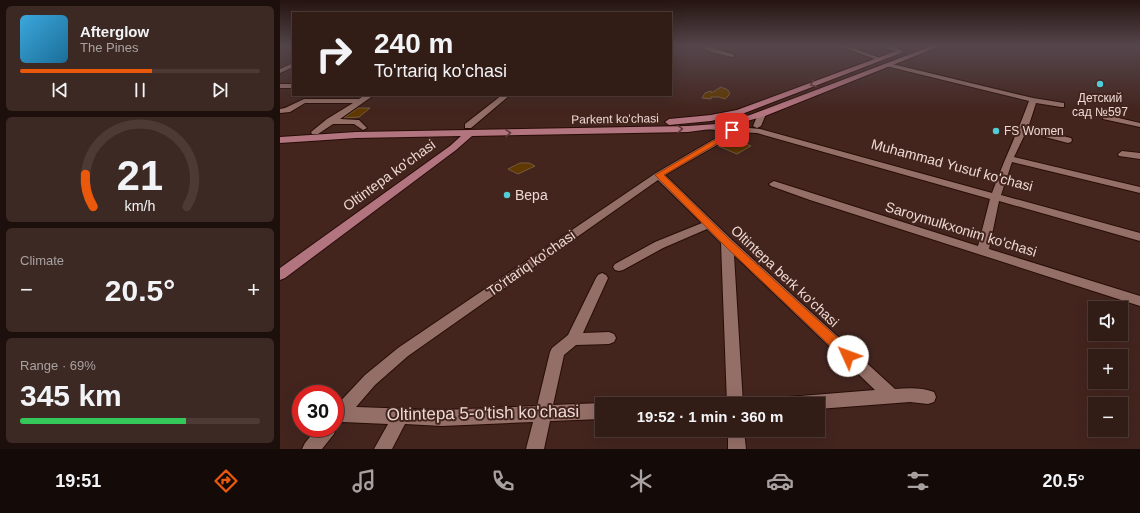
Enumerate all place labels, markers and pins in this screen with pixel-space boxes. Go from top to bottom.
marker: Детский сад №597 [1095,79,1105,89]
place label: Детский сад №597 [1072,91,1128,119]
pin [715,113,749,147]
place label: FS Women [1004,124,1064,138]
marker: FS Women [991,126,1001,136]
place label: Вера [515,187,548,203]
marker: Вера [502,190,512,200]

